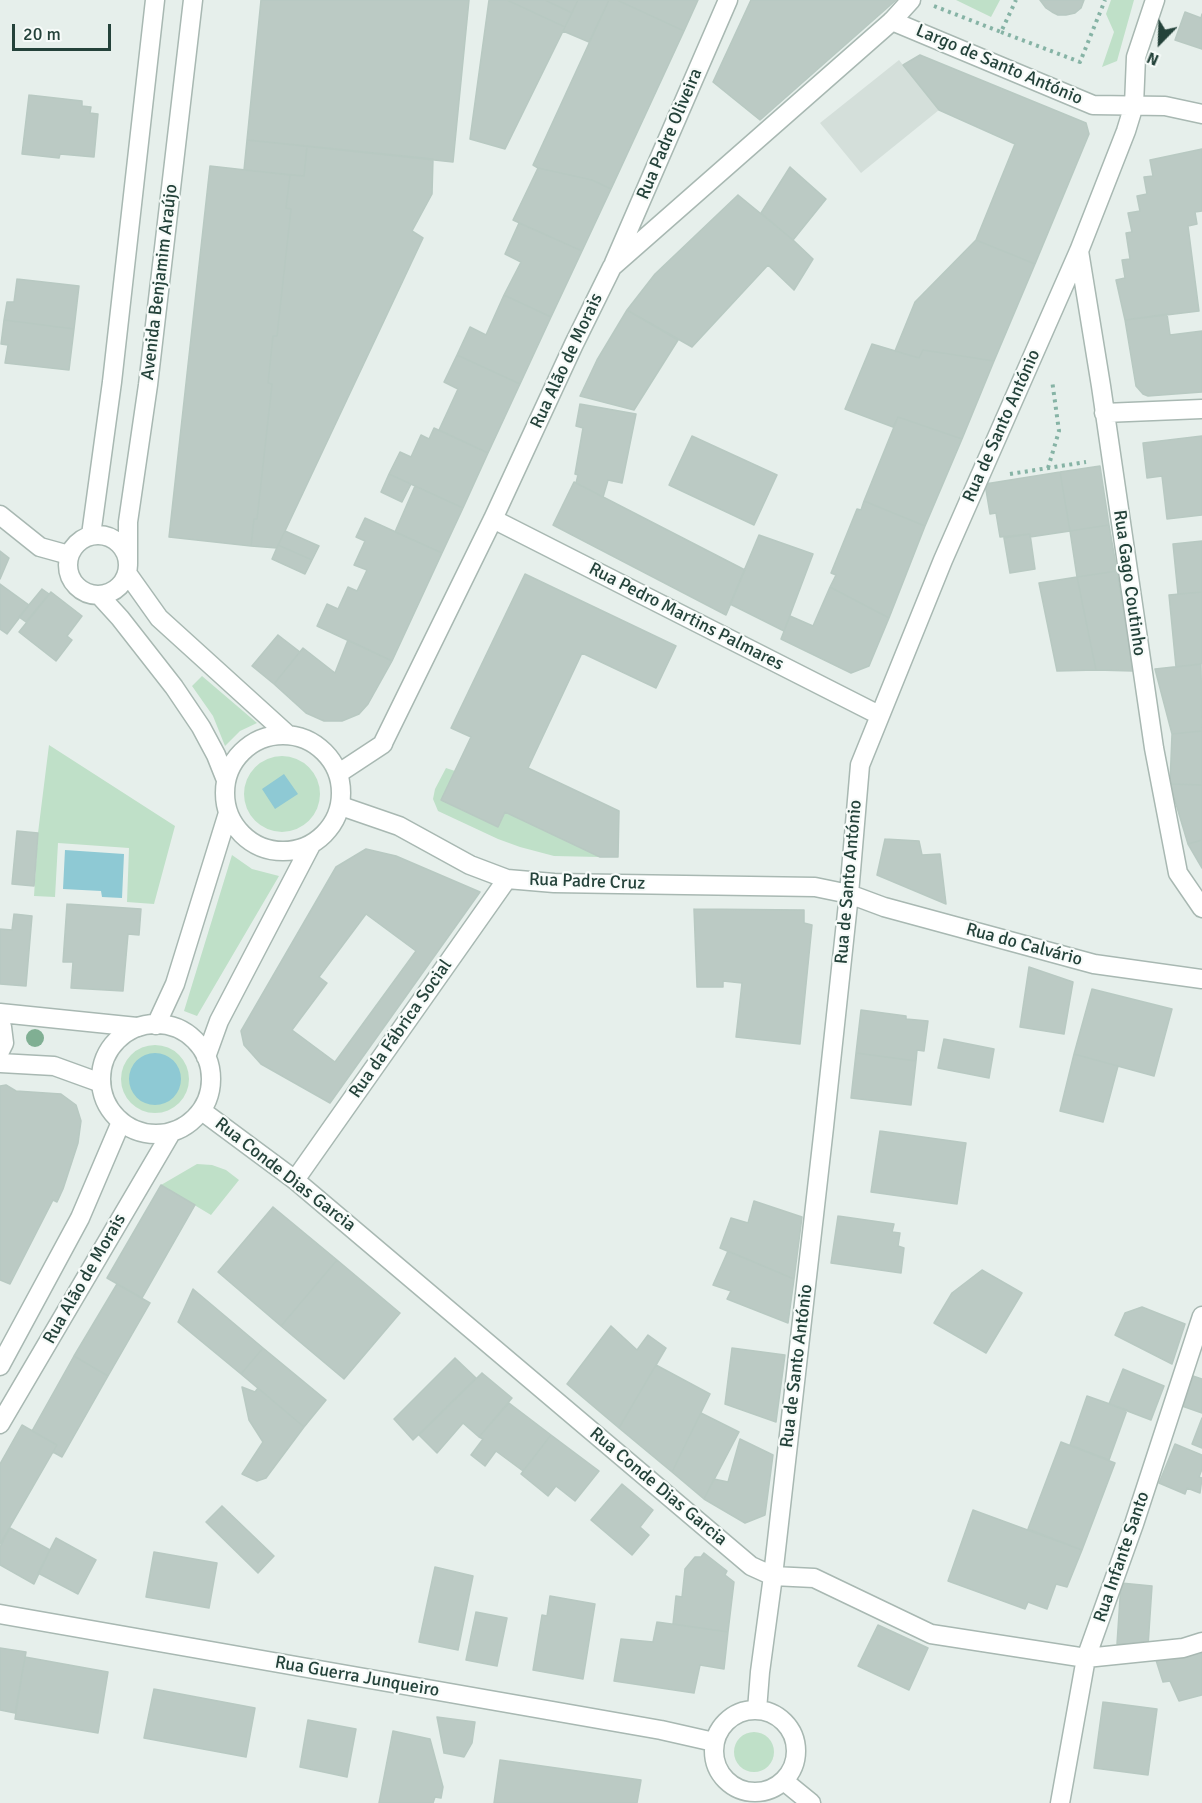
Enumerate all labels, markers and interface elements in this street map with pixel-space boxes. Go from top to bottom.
scale bar [15,12,114,50]
north arrow [1130,12,1190,72]
street label: Largo de Santo António [912,20,1086,110]
text: 20 m [23,23,61,45]
text: N [1144,47,1162,70]
street label: Rua Padre Oliveira [633,65,707,203]
street label: Avenida Benjamim Araújo [137,183,183,381]
street label: Rua Alão de Morais [526,290,608,432]
street label: Rua de Santo António [959,346,1045,506]
street label: Rua Gago Coutinho [1108,509,1150,657]
street label: Rua Pedro Martins Palmares [585,558,787,676]
street label: Rua de Santo António [831,799,867,965]
street label: Rua Padre Cruz [528,869,646,895]
street label: Rua do Calvário [963,919,1085,971]
street label: Rua da Fábrica Social [345,956,457,1102]
street label: Rua Conde Dias Garcia [210,1113,360,1237]
street label: Rua Alão de Morais [39,1210,131,1348]
street label: Rua de Santo António [776,1283,818,1449]
street label: Rua Conde Dias Garcia [585,1423,731,1551]
street label: Rua Infante Santo [1089,1489,1155,1625]
street label: Rua Guerra Junqueiro [273,1652,441,1702]

